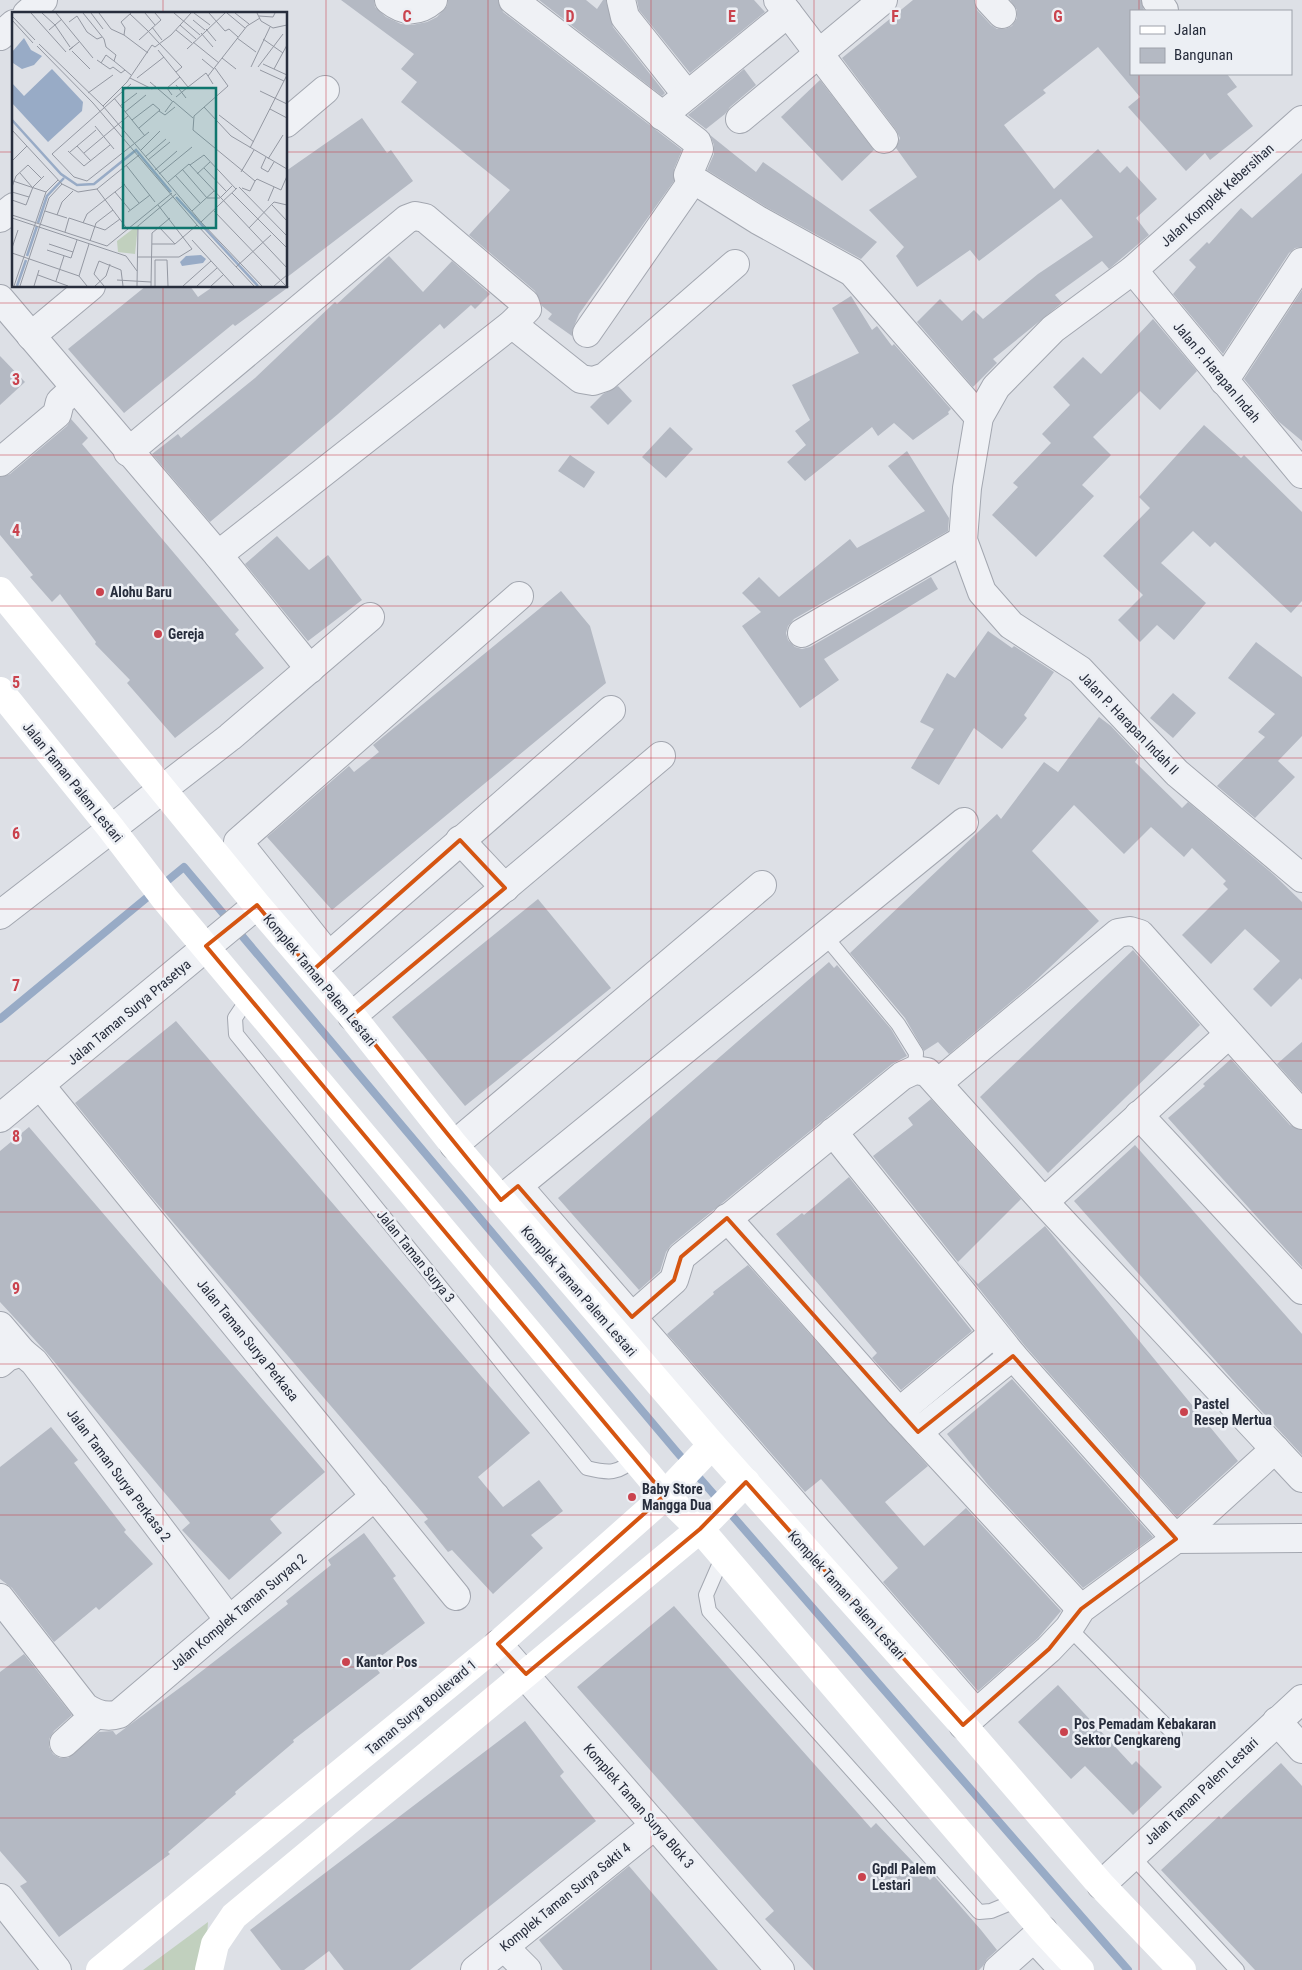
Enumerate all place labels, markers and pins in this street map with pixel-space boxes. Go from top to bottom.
place label: Alohu Baru [110,584,172,600]
marker: Alohu Baru [94,586,106,598]
place label: Gereja [168,626,205,642]
marker: Gereja [152,628,164,640]
place label: Pastel Resep Mertua [1194,1396,1272,1428]
marker: Pastel Resep Mertua [1178,1406,1190,1418]
place label: Baby Store Mangga Dua [642,1481,712,1513]
marker: Baby Store Mangga Dua [626,1491,638,1503]
place label: Kantor Pos [356,1654,417,1670]
marker: Kantor Pos [340,1656,352,1668]
place label: Pos Pemadam Kebakaran Sektor Cengkareng [1074,1716,1216,1748]
marker: Pos Pemadam Kebakaran Sektor Cengkareng [1058,1726,1070,1738]
place label: GpdI Palem Lestari [872,1861,936,1893]
marker: GpdI Palem Lestari [856,1871,868,1883]

